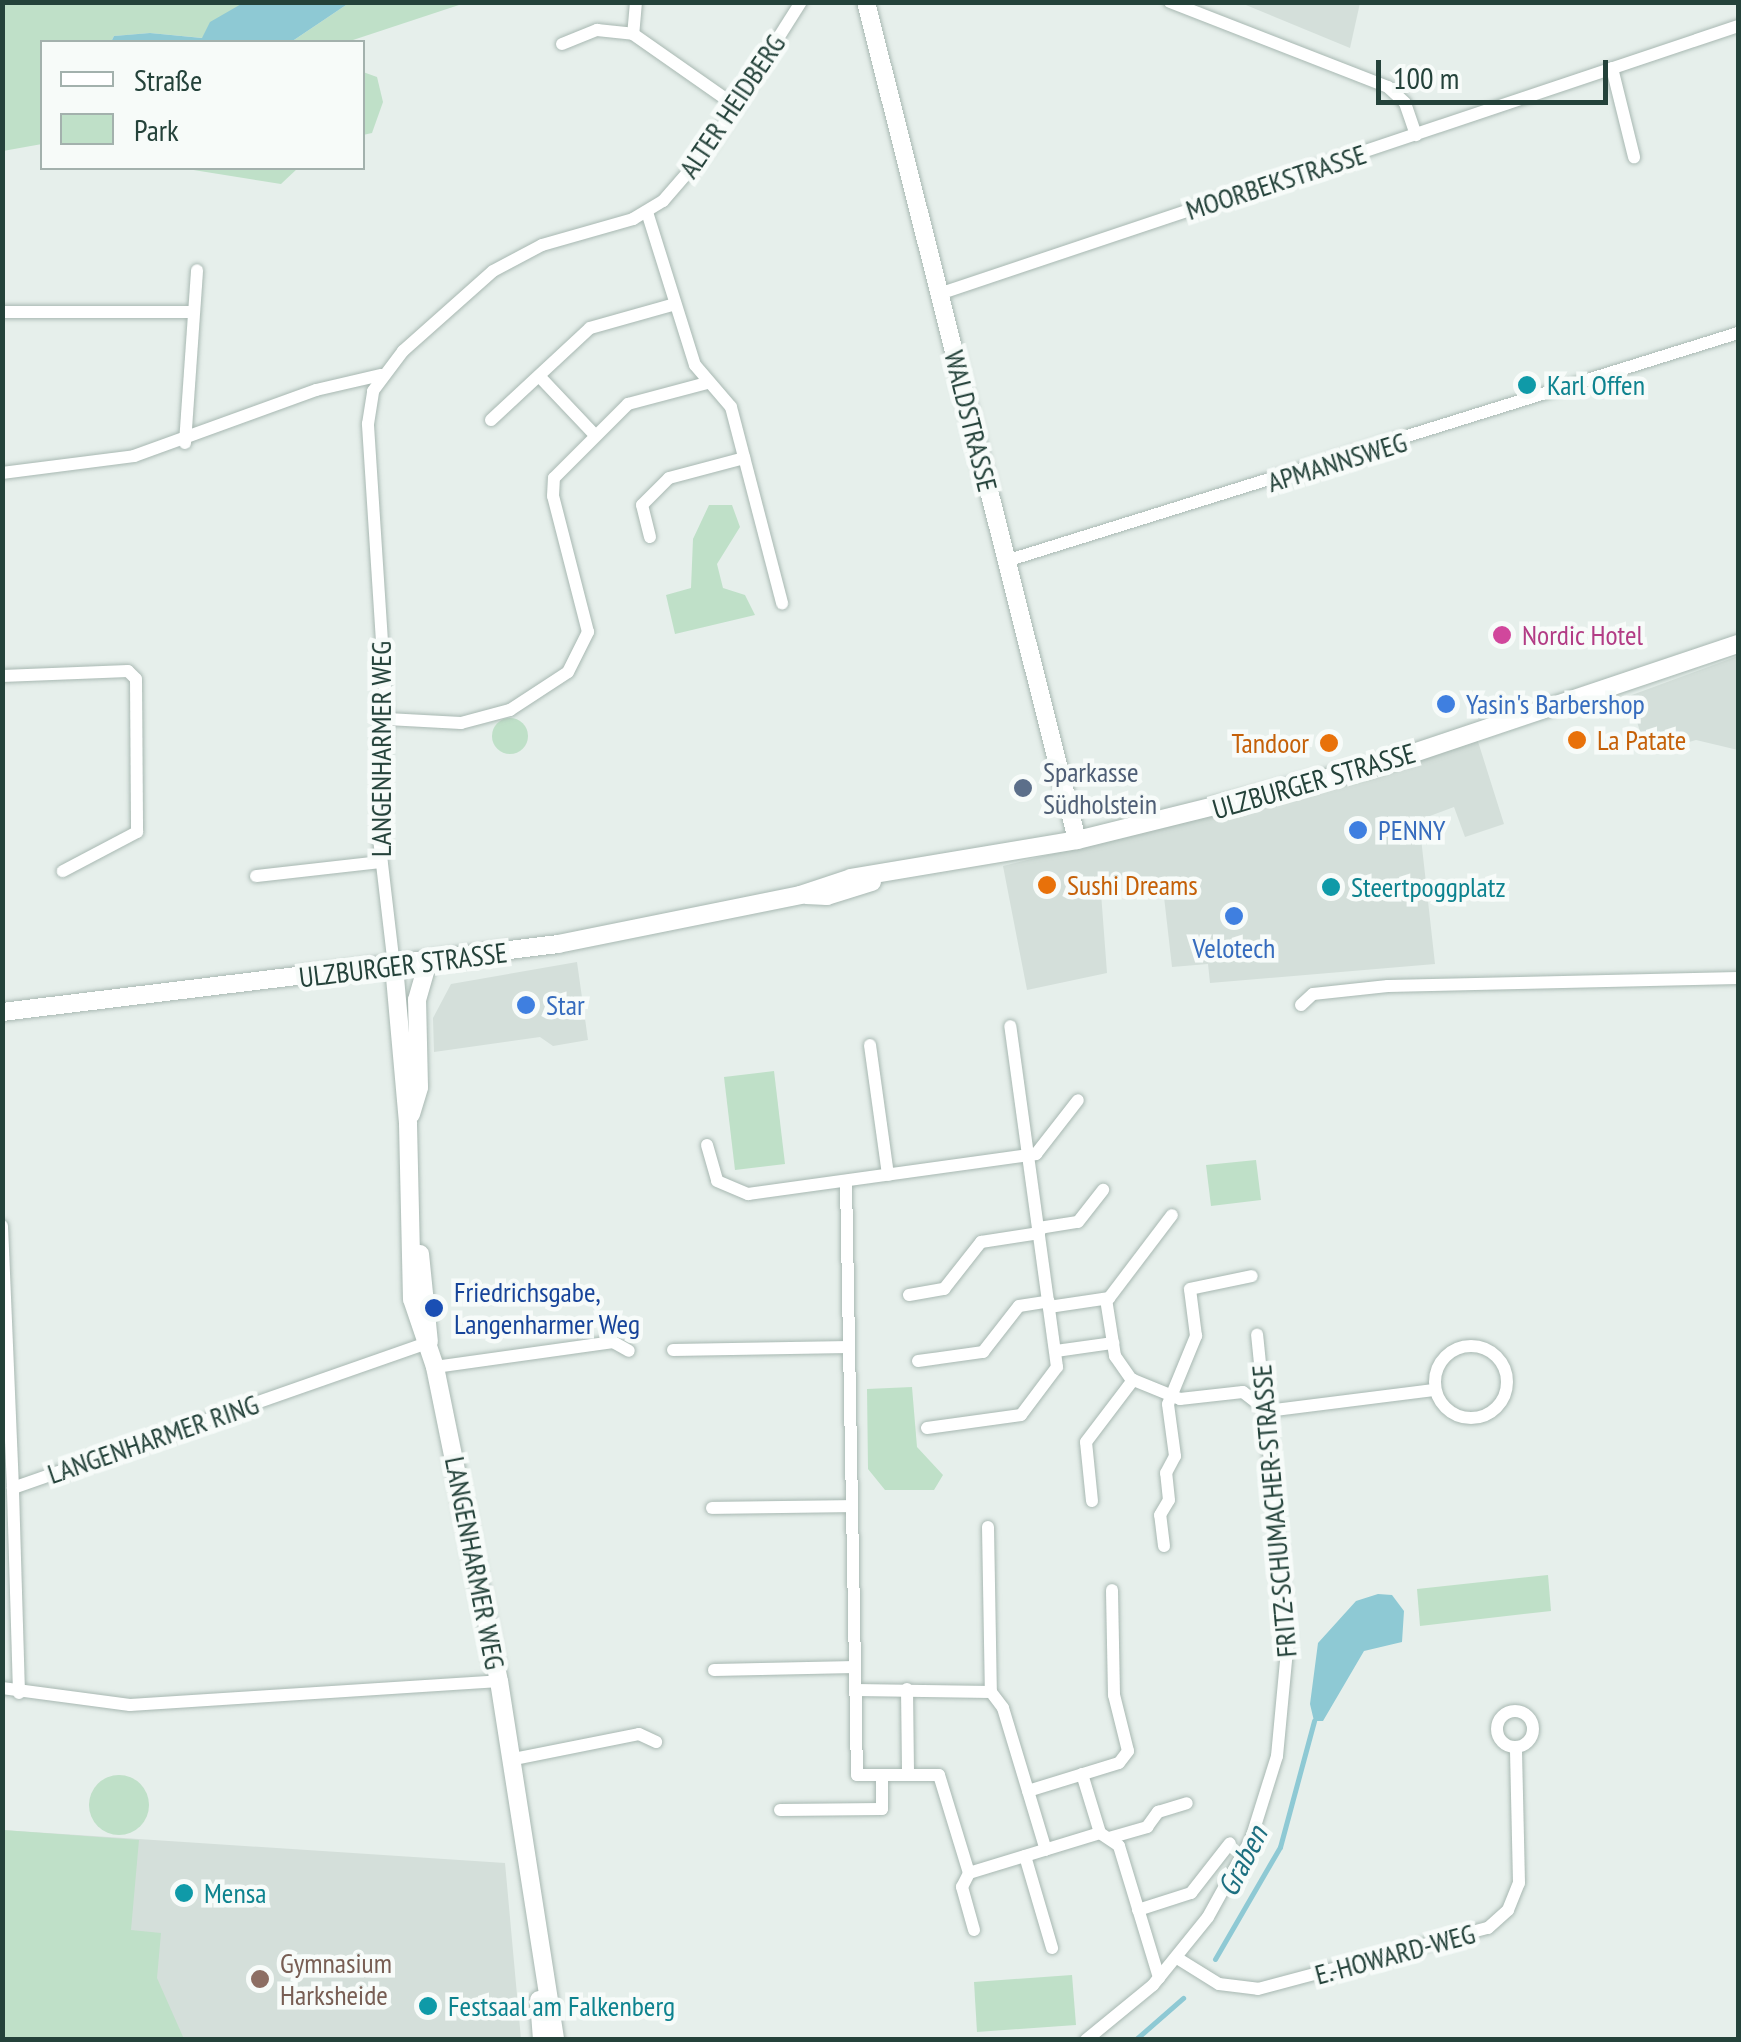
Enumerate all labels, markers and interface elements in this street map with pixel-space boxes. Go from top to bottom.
street label: ALTER HEIDBERG [672,28,792,184]
legend [40,40,365,170]
scale bar [1381,40,1614,102]
text: 100 m [1393,58,1459,97]
text: Straße [134,60,202,99]
text: Park [134,110,179,149]
street label: MOORBEKSTRASSE [1182,137,1370,227]
street label: WALDSTRASSE [937,347,1005,495]
place label: Karl Offen [1547,368,1645,402]
marker: Karl Offen [1516,374,1538,396]
street label: APMANNSWEG [1263,425,1411,499]
place label: Nordic Hotel [1522,618,1644,652]
marker: Nordic Hotel [1491,624,1513,646]
street label: LANGENHARMER WEG [364,641,398,857]
place label: Yasin's Barbershop [1466,687,1645,721]
marker: Yasin's Barbershop [1435,693,1457,715]
place label: La Patate [1597,723,1686,757]
place label: Tandoor [1231,726,1309,760]
marker: La Patate [1566,729,1588,751]
marker: Tandoor [1318,732,1340,754]
street label: ULZBURGER STRASSE [1209,736,1419,826]
place label: Sparkasse Südholstein [1043,755,1157,821]
marker: Sparkasse Südholstein [1012,777,1034,799]
place label: PENNY [1378,813,1446,847]
marker: PENNY [1347,819,1369,841]
place label: Sushi Dreams [1067,868,1198,902]
place label: Steertpoggplatz [1351,870,1506,904]
marker: Sushi Dreams [1036,874,1058,896]
marker: Steertpoggplatz [1320,876,1342,898]
marker: Velotech [1223,905,1245,927]
place label: Velotech [1193,931,1275,965]
street label: ULZBURGER STRASSE [297,936,509,994]
place label: Star [546,988,585,1022]
marker: Star [515,994,537,1016]
place label: Friedrichsgabe, Langenharmer Weg [454,1275,641,1341]
marker: Friedrichsgabe, Langenharmer Weg [423,1297,445,1319]
street label: FRITZ-SCHUMACHER-STRASSE [1244,1363,1304,1659]
street label: LANGENHARMER RING [43,1387,263,1491]
street label: LANGENHARMER WEG [438,1454,512,1672]
water label: Graben [1209,1820,1275,1902]
place label: Mensa [204,1876,266,1910]
marker: Mensa [173,1882,195,1904]
street label: E.-HOWARD-WEG [1311,1917,1479,1991]
place label: Gymnasium Harksheide [280,1946,392,2012]
marker: Gymnasium Harksheide [249,1968,271,1990]
place label: Festsaal am Falkenberg [448,1989,675,2023]
marker: Festsaal am Falkenberg [417,1995,439,2017]

